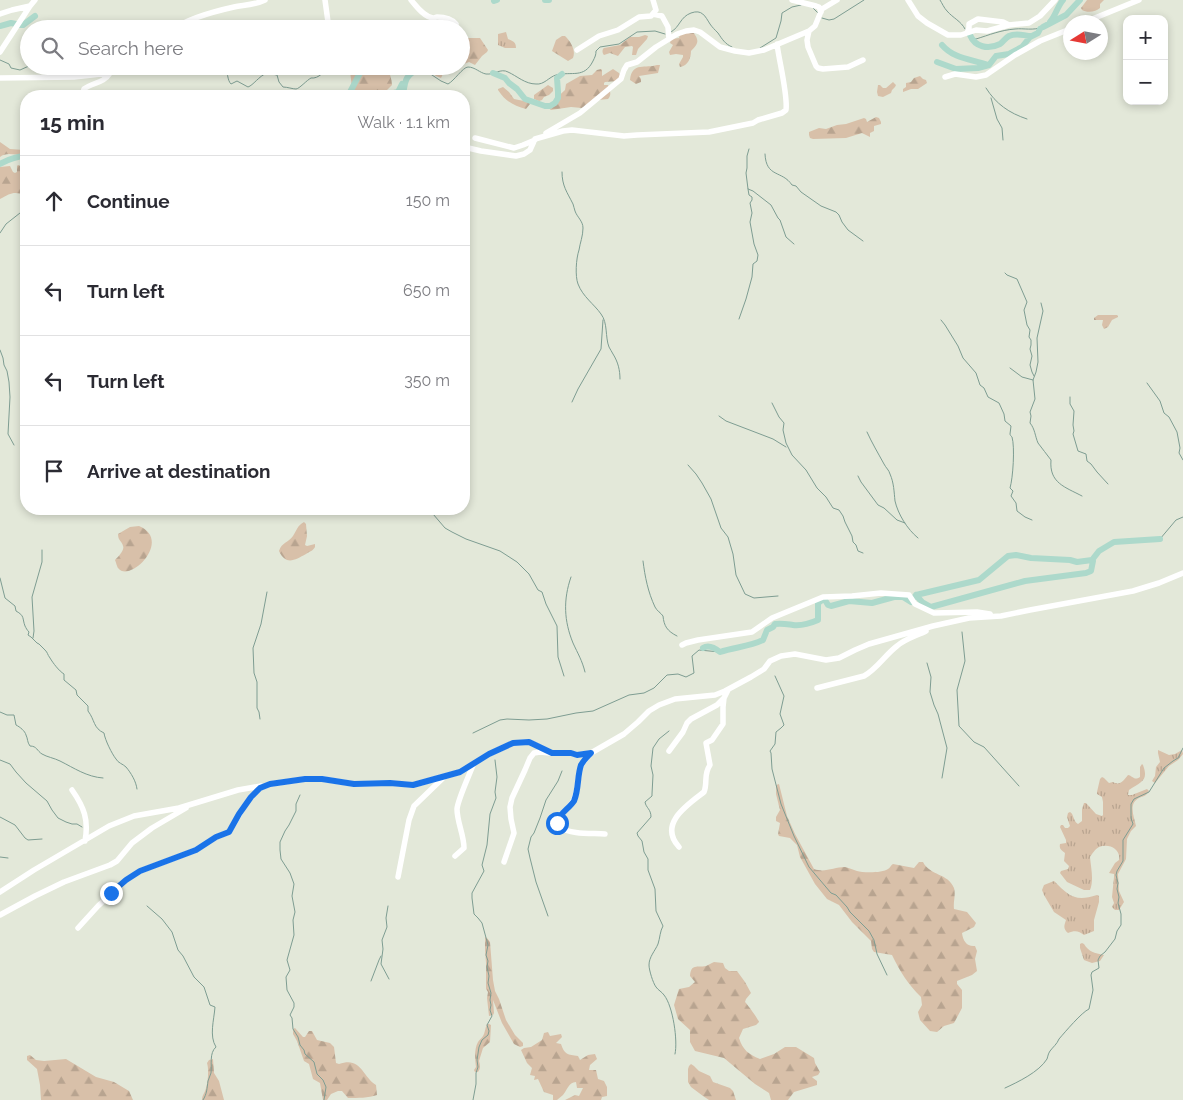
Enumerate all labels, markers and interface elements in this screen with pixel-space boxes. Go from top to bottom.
north arrow [1063,15,1108,60]
map controls [1123,15,1168,105]
button: + [1123,15,1168,60]
search box [20,20,470,75]
icon: search [38,34,66,62]
text: Search here [78,37,184,59]
button: − [1123,60,1168,105]
text: 15 min [40,110,105,135]
text: Walk · 1.1 km [357,113,450,132]
icon: ahead [40,187,68,215]
text: Continue [87,190,170,212]
text: 150 m [406,191,450,210]
icon: left [40,277,68,305]
text: Turn left [87,280,164,302]
text: 650 m [403,281,450,300]
icon: left [40,367,68,395]
text: Turn left [87,370,164,392]
text: 350 m [404,371,450,390]
icon: arrive [40,457,68,485]
text: Arrive at destination [87,460,271,482]
route start [546,812,569,835]
route end [100,882,123,905]

